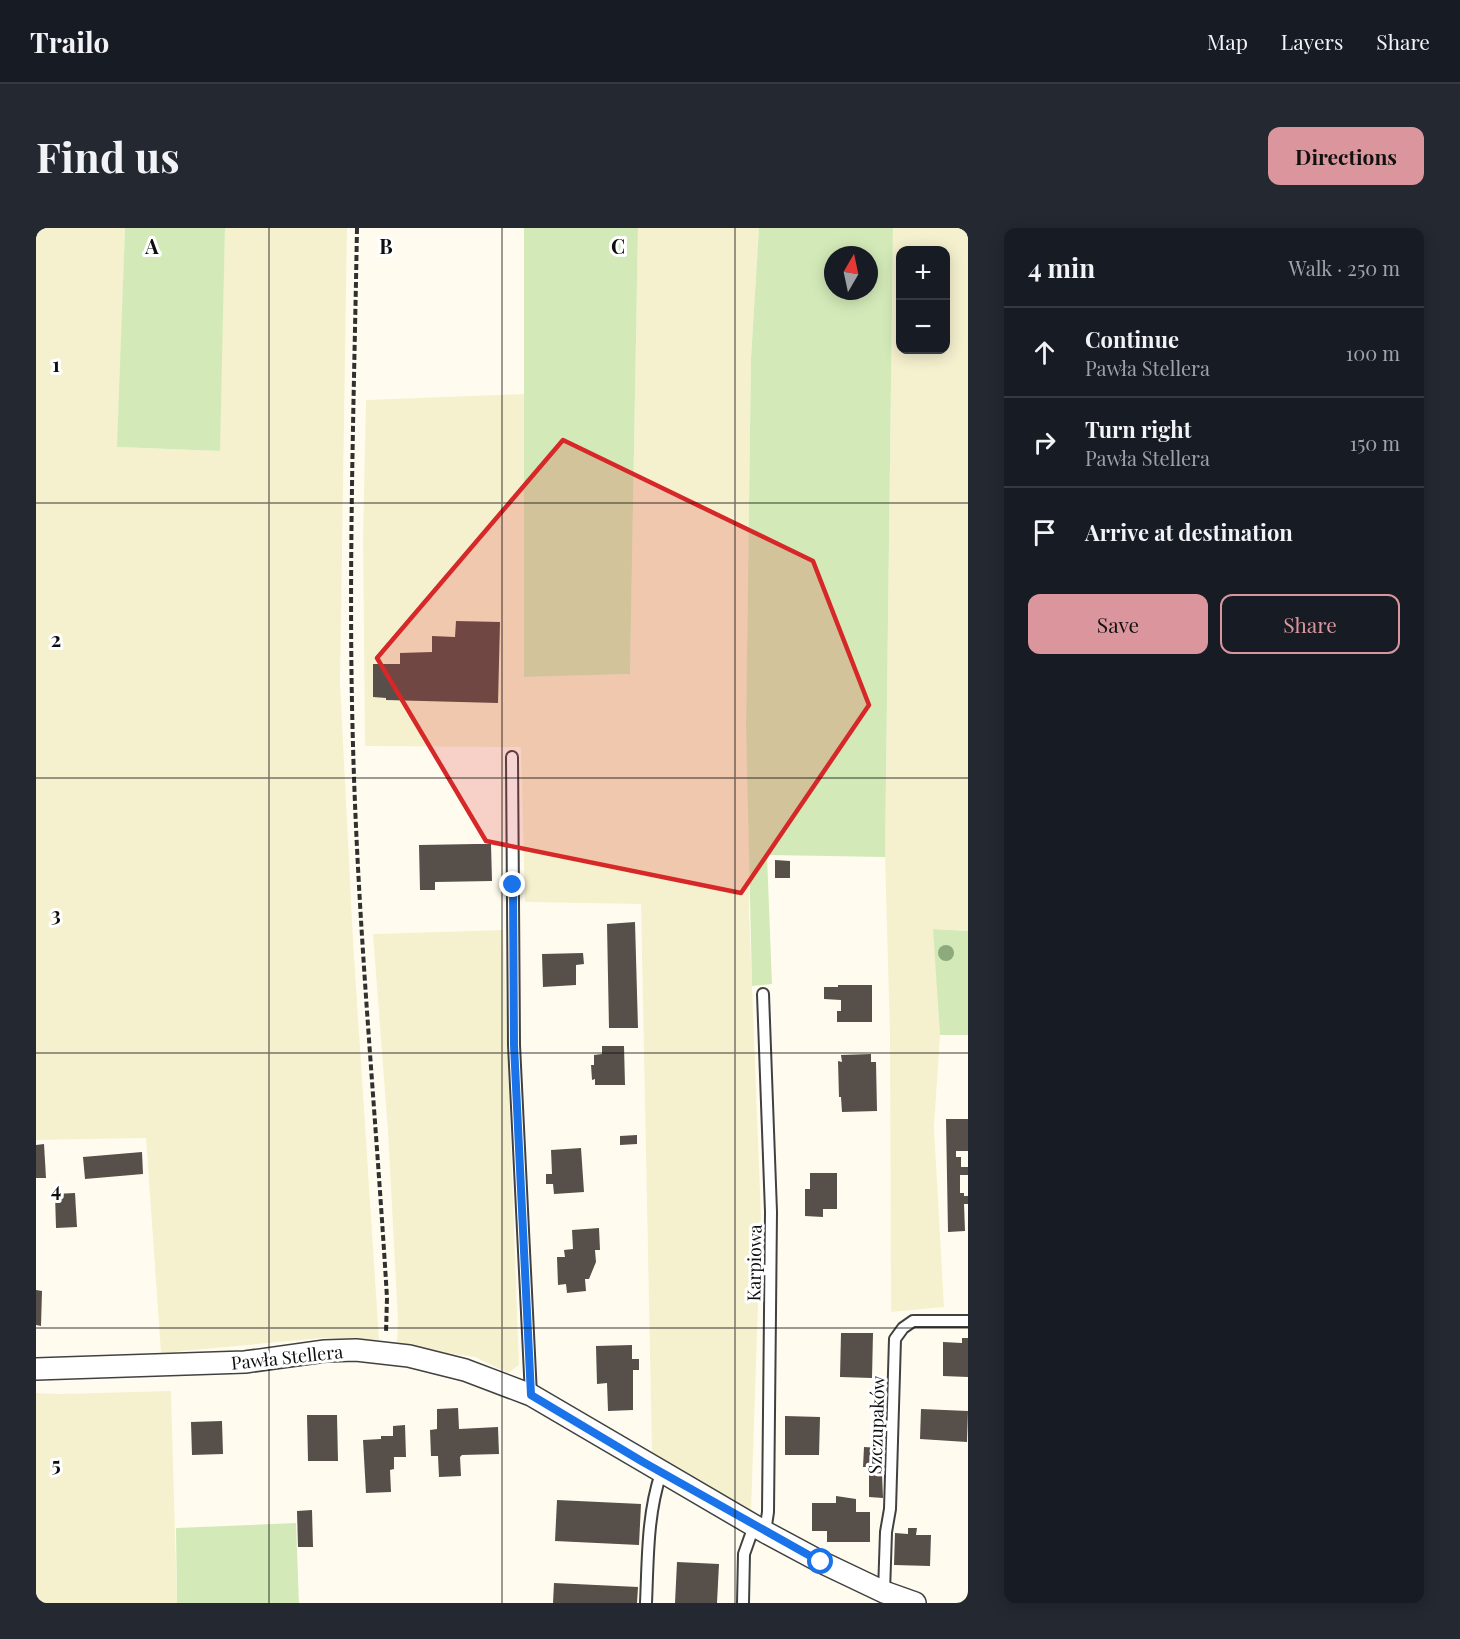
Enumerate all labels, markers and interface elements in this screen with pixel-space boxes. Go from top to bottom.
text: Trailo [30,23,109,60]
text: Map [1207,27,1248,55]
text: Layers [1281,27,1343,55]
text: Share [1376,27,1430,55]
button: Directions [1268,127,1424,185]
text: Find us [36,128,180,184]
text: A [144,232,159,259]
text: B [379,232,393,259]
text: C [611,232,625,259]
north arrow [824,246,878,300]
map controls [896,246,950,354]
button: + [896,246,950,300]
text: 4 min [1028,250,1095,285]
text: Walk · 250 m [1289,254,1400,281]
button: − [896,300,950,354]
text: Continue [1085,324,1179,354]
icon: ahead [1028,336,1061,369]
text: 100 m [1346,339,1400,366]
text: 1 [52,350,60,377]
text: Pawła Stellera [1085,354,1210,381]
text: Turn right [1085,414,1191,444]
icon: right [1028,426,1061,459]
text: 150 m [1350,429,1400,456]
text: Pawła Stellera [1085,444,1210,471]
icon: arrive [1028,516,1061,549]
text: Arrive at destination [1085,517,1293,547]
button: Save [1028,594,1208,654]
button: Share [1220,594,1400,654]
text: 2 [51,625,61,652]
route end [499,871,525,897]
text: 3 [51,900,61,927]
text: 4 [51,1175,61,1202]
street label: Karpiowa [741,1224,767,1302]
street label: Pawła Stellera [230,1339,344,1375]
street label: Szczupaków [862,1375,890,1475]
text: 5 [51,1450,61,1477]
route start [807,1548,833,1574]

